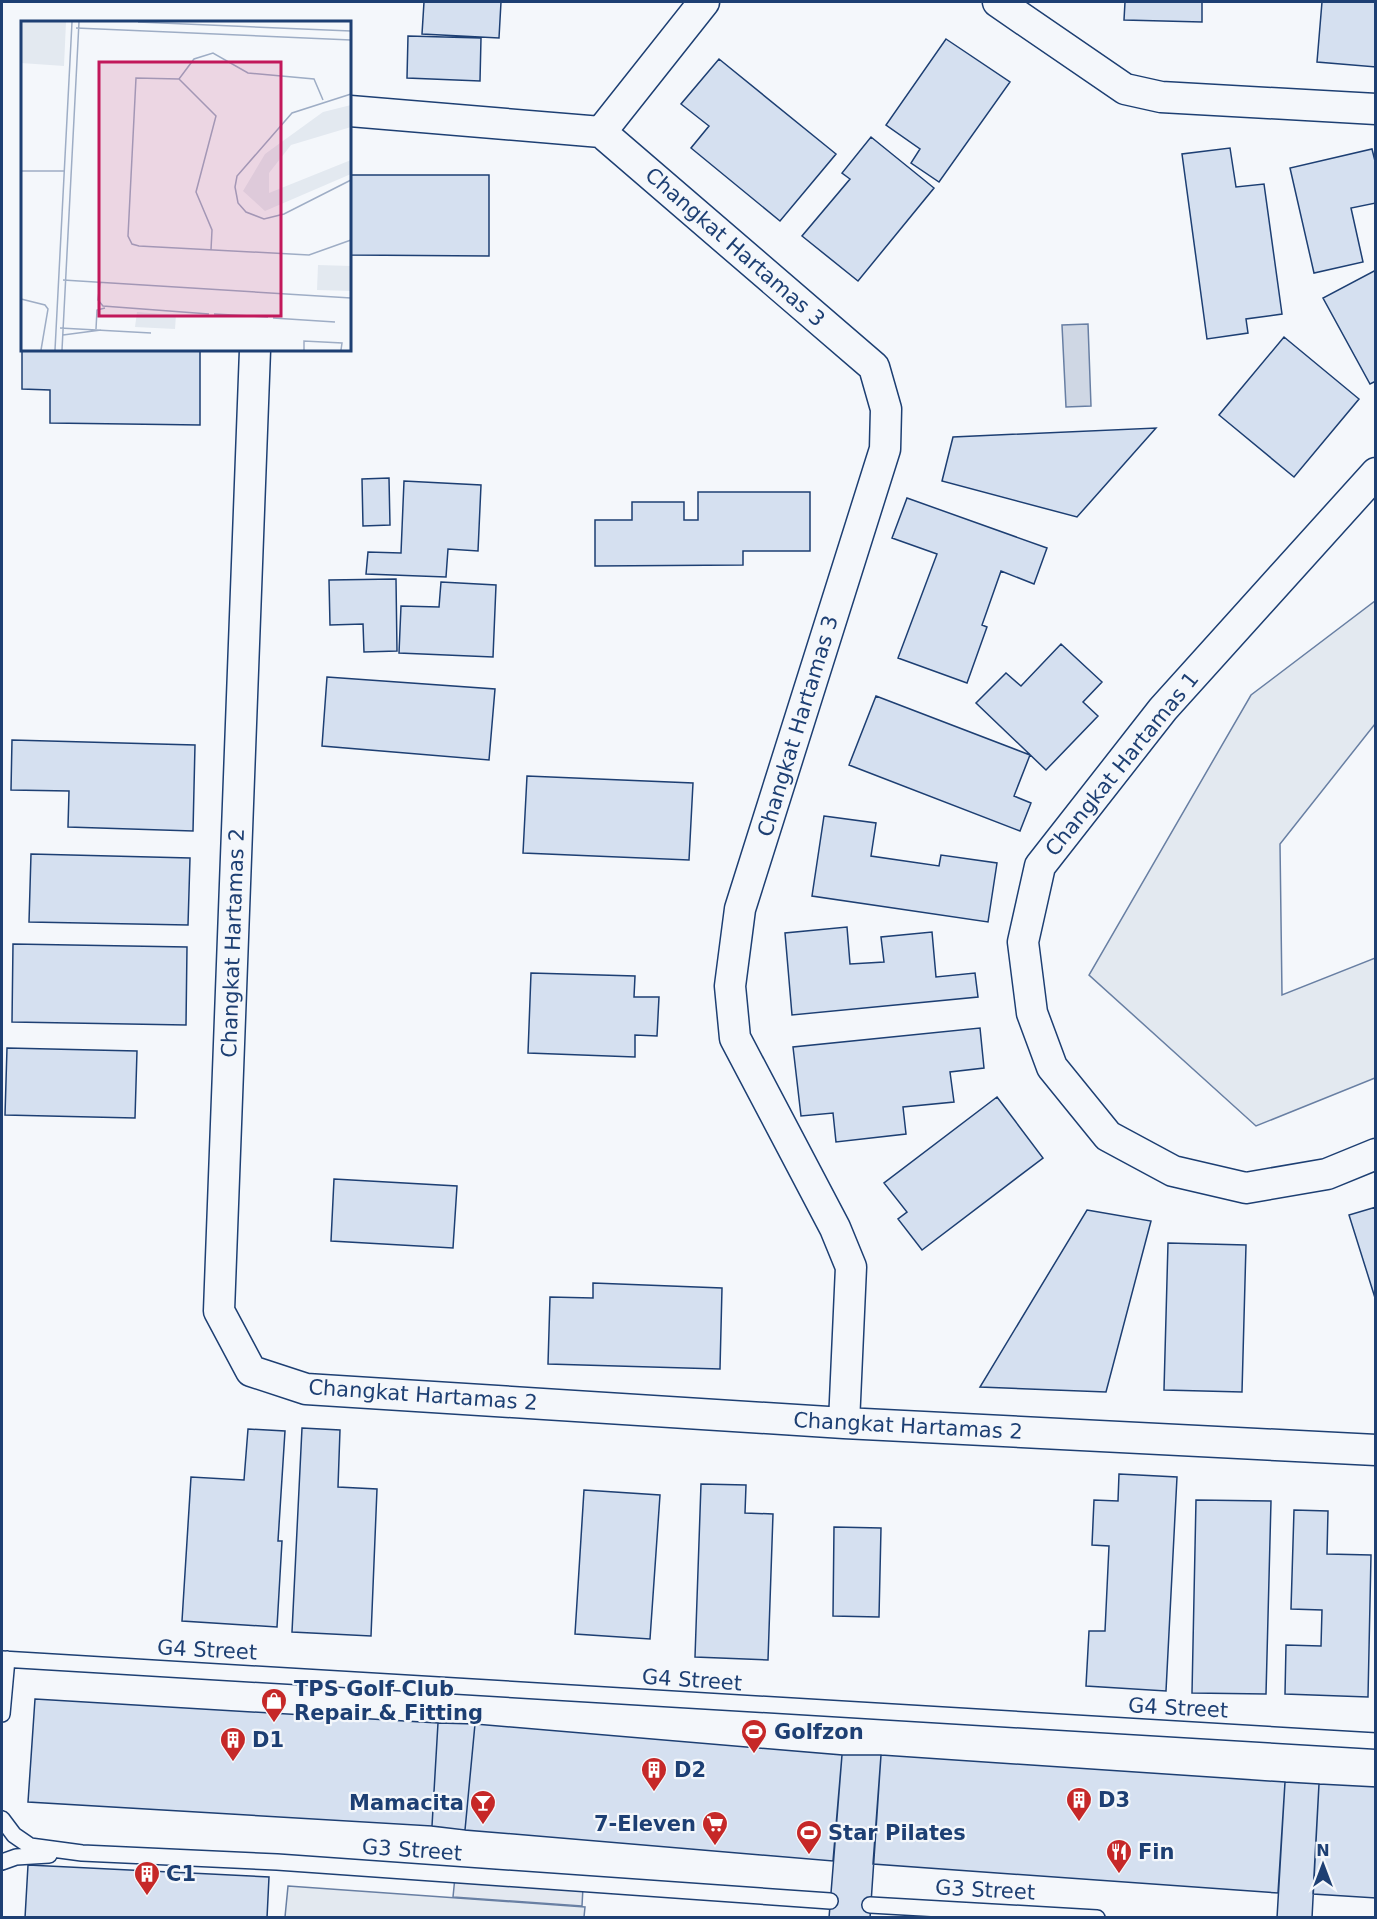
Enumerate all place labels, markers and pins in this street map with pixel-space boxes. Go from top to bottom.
place label: TPS Golf Club Repair & Fitting [294,1677,483,1725]
shop icon: TPS Golf Club Repair & Fitting [259,1686,289,1724]
sports icon: Golfzon [739,1717,769,1755]
place label: Golfzon [774,1720,864,1744]
building icon: D1 [218,1725,248,1763]
place label: D1 [252,1728,284,1752]
building icon: D2 [639,1755,669,1793]
place label: D2 [674,1758,706,1782]
building icon: D3 [1064,1785,1094,1823]
bar icon: Mamacita [468,1788,498,1826]
place label: D3 [1098,1788,1130,1812]
place label: Mamacita [349,1791,464,1815]
supermarket icon: 7-Eleven [700,1809,730,1847]
place label: 7-Eleven [594,1812,696,1836]
sports icon: Star Pilates [794,1818,824,1856]
place label: Star Pilates [828,1821,966,1845]
restaurant icon: Fin [1104,1837,1134,1875]
place label: Fin [1138,1840,1175,1864]
building icon: C1 [132,1859,162,1897]
place label: C1 [166,1862,196,1886]

